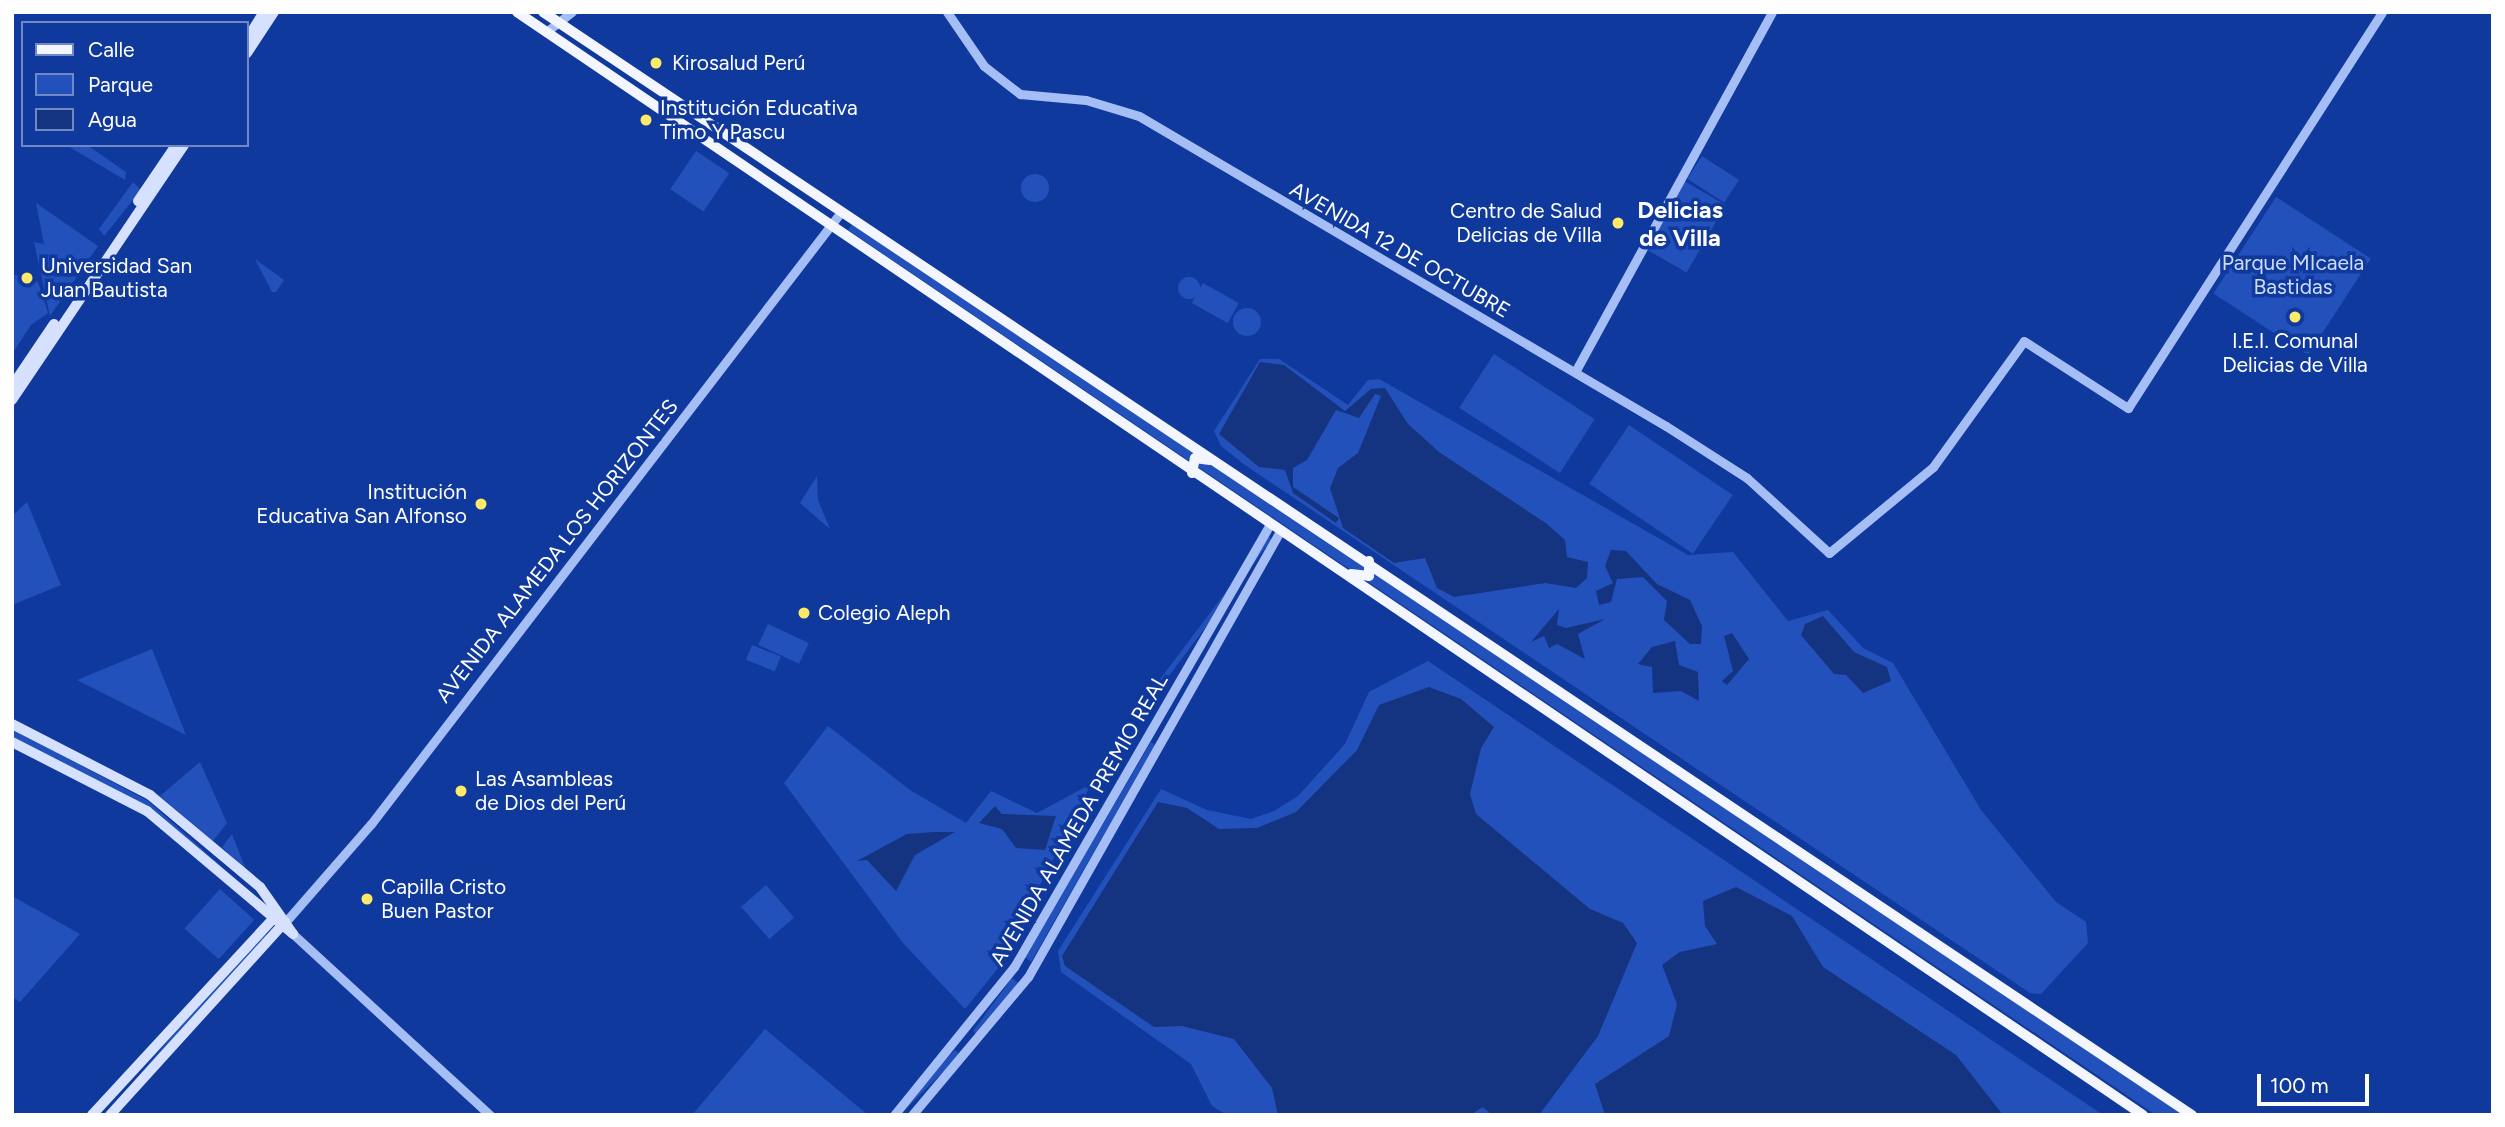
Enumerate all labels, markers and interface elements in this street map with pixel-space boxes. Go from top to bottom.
legend [21,21,248,147]
text: Calle [88,37,135,62]
place label: Kirosalud Perú [672,50,806,76]
marker: Kirosalud Perú [646,53,666,73]
text: Parque [88,72,153,97]
place label: Institución Educativa Timo Y Pascu [660,95,858,145]
text: Agua [88,107,137,132]
marker: Institución Educativa Timo Y Pascu [638,112,654,128]
street label: AVENIDA 12 DE OCTUBRE [1285,177,1515,323]
district label: Delicias de Villa [1637,196,1723,252]
place label: Centro de Salud Delicias de Villa [1450,198,1602,248]
marker: Centro de Salud Delicias de Villa [1608,213,1628,233]
park label: Parque MIcaela Bastidas [2222,250,2364,300]
place label: Universidad San Juan Bautista [41,253,192,303]
marker: Universidad San Juan Bautista [19,270,35,286]
marker: I.E.I. Comunal Delicias de Villa [2287,309,2303,325]
place label: I.E.I. Comunal Delicias de Villa [2222,328,2368,378]
street label: AVENIDA ALAMEDA LOS HORIZONTES [431,394,683,708]
place label: Institución Educativa San Alfonso [256,479,467,529]
marker: Institución Educativa San Alfonso [473,496,489,512]
place label: Colegio Aleph [818,600,950,626]
marker: Colegio Aleph [796,605,812,621]
street label: AVENIDA ALAMEDA PREMIO REAL [985,670,1173,970]
place label: Las Asambleas de Dios del Perú [475,766,626,816]
marker: Las Asambleas de Dios del Perú [453,783,469,799]
place label: Capilla Cristo Buen Pastor [381,874,506,924]
marker: Capilla Cristo Buen Pastor [359,891,375,907]
scale bar [2260,1060,2372,1104]
text: 100 m [2270,1073,2329,1098]

